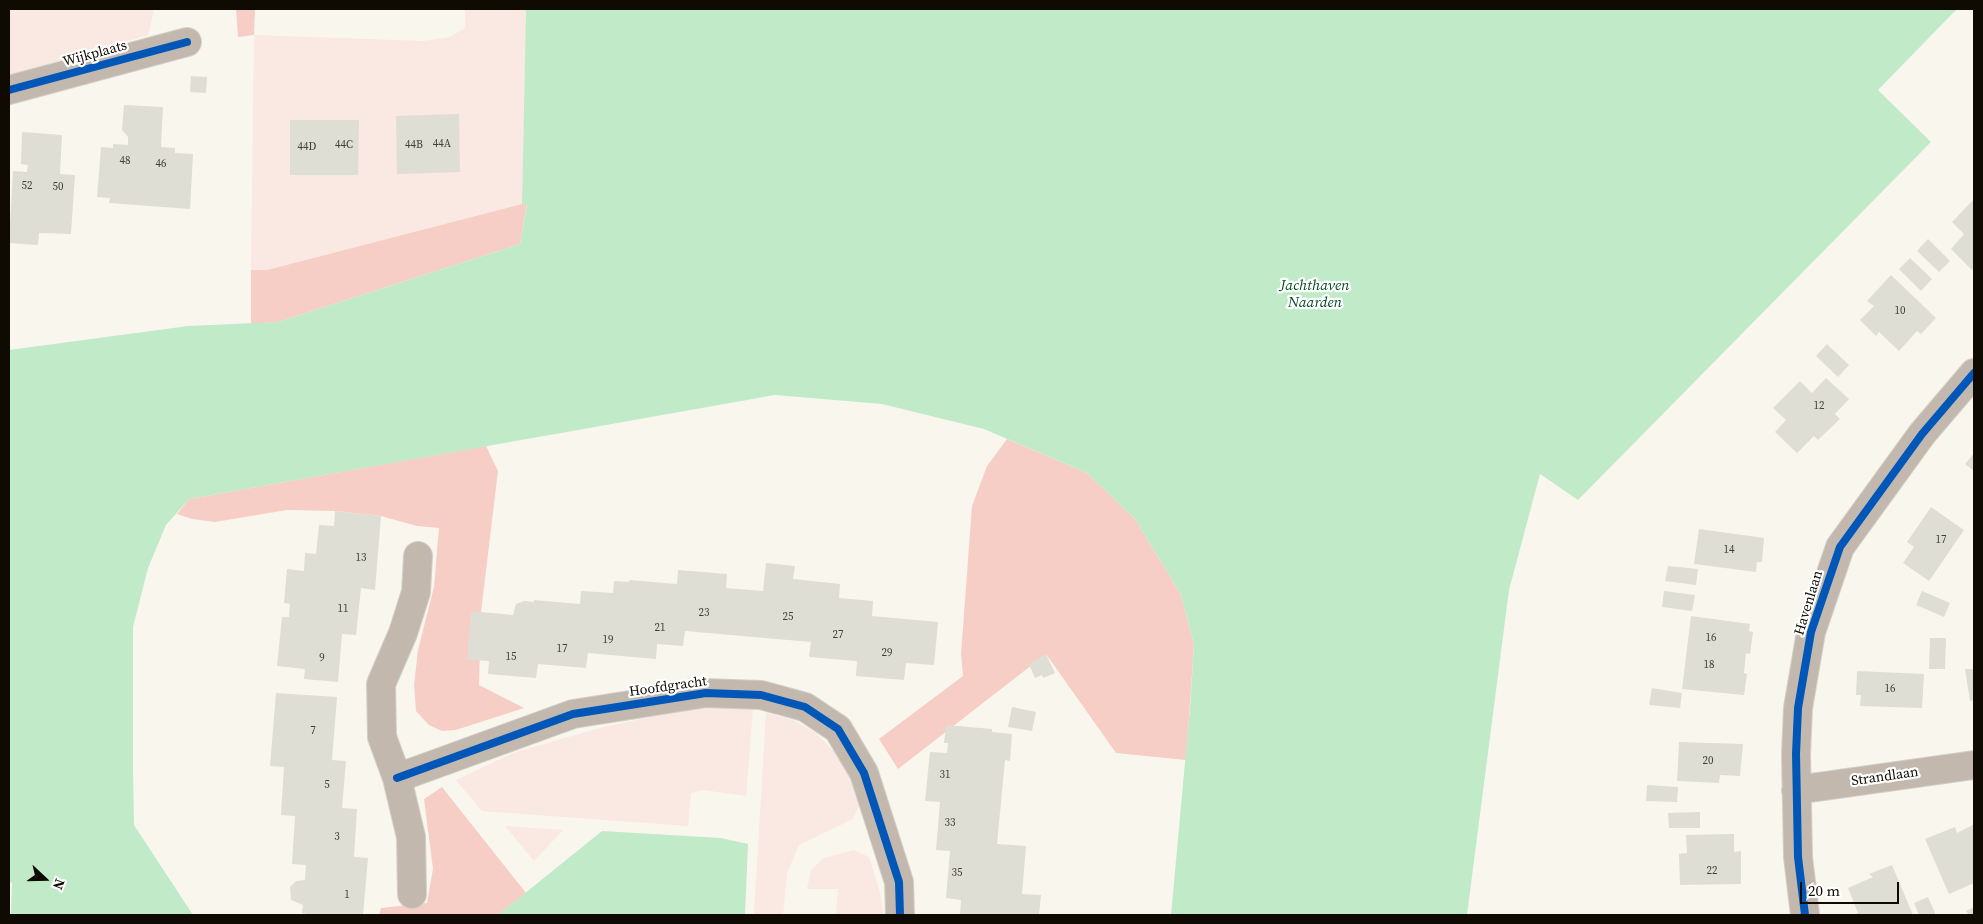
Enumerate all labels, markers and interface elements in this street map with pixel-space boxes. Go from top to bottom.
street label: Wijkplaats [61,37,129,71]
house number: 44A [433,137,451,151]
house number: 44C [335,138,353,152]
house number: 44B [405,138,423,152]
house number: 44D [298,140,316,154]
house number: 48 [120,154,130,168]
house number: 46 [156,157,166,171]
house number: 52 [22,179,32,193]
house number: 50 [53,180,63,194]
water label: Jachthaven Naarden [1281,277,1349,312]
house number: 10 [1895,304,1905,318]
house number: 12 [1814,399,1824,413]
house number: 17 [1936,533,1946,547]
house number: 14 [1724,543,1734,557]
house number: 13 [356,551,366,565]
street label: Havenlaan [1791,569,1827,637]
house number: 11 [338,602,348,616]
house number: 23 [699,606,709,620]
house number: 25 [783,610,793,624]
house number: 21 [655,621,665,635]
house number: 27 [833,628,843,642]
house number: 16 [1706,631,1716,645]
house number: 19 [603,633,613,647]
house number: 17 [557,642,567,656]
house number: 29 [882,646,892,660]
house number: 15 [506,650,516,664]
house number: 9 [319,651,325,665]
house number: 18 [1704,658,1714,672]
street label: Hoofdgracht [628,673,708,701]
house number: 16 [1885,682,1895,696]
house number: 7 [310,724,316,738]
house number: 20 [1703,754,1713,768]
street label: Strandlaan [1850,764,1920,790]
house number: 31 [940,768,950,782]
house number: 5 [324,778,330,792]
house number: 33 [945,816,955,830]
house number: 3 [334,830,340,844]
north arrow [20,854,70,904]
house number: 22 [1707,864,1717,878]
house number: 35 [952,866,962,880]
scale bar [1803,872,1902,904]
text: N [48,876,70,893]
text: 20 m [1808,880,1840,901]
house number: 1 [344,888,350,902]

